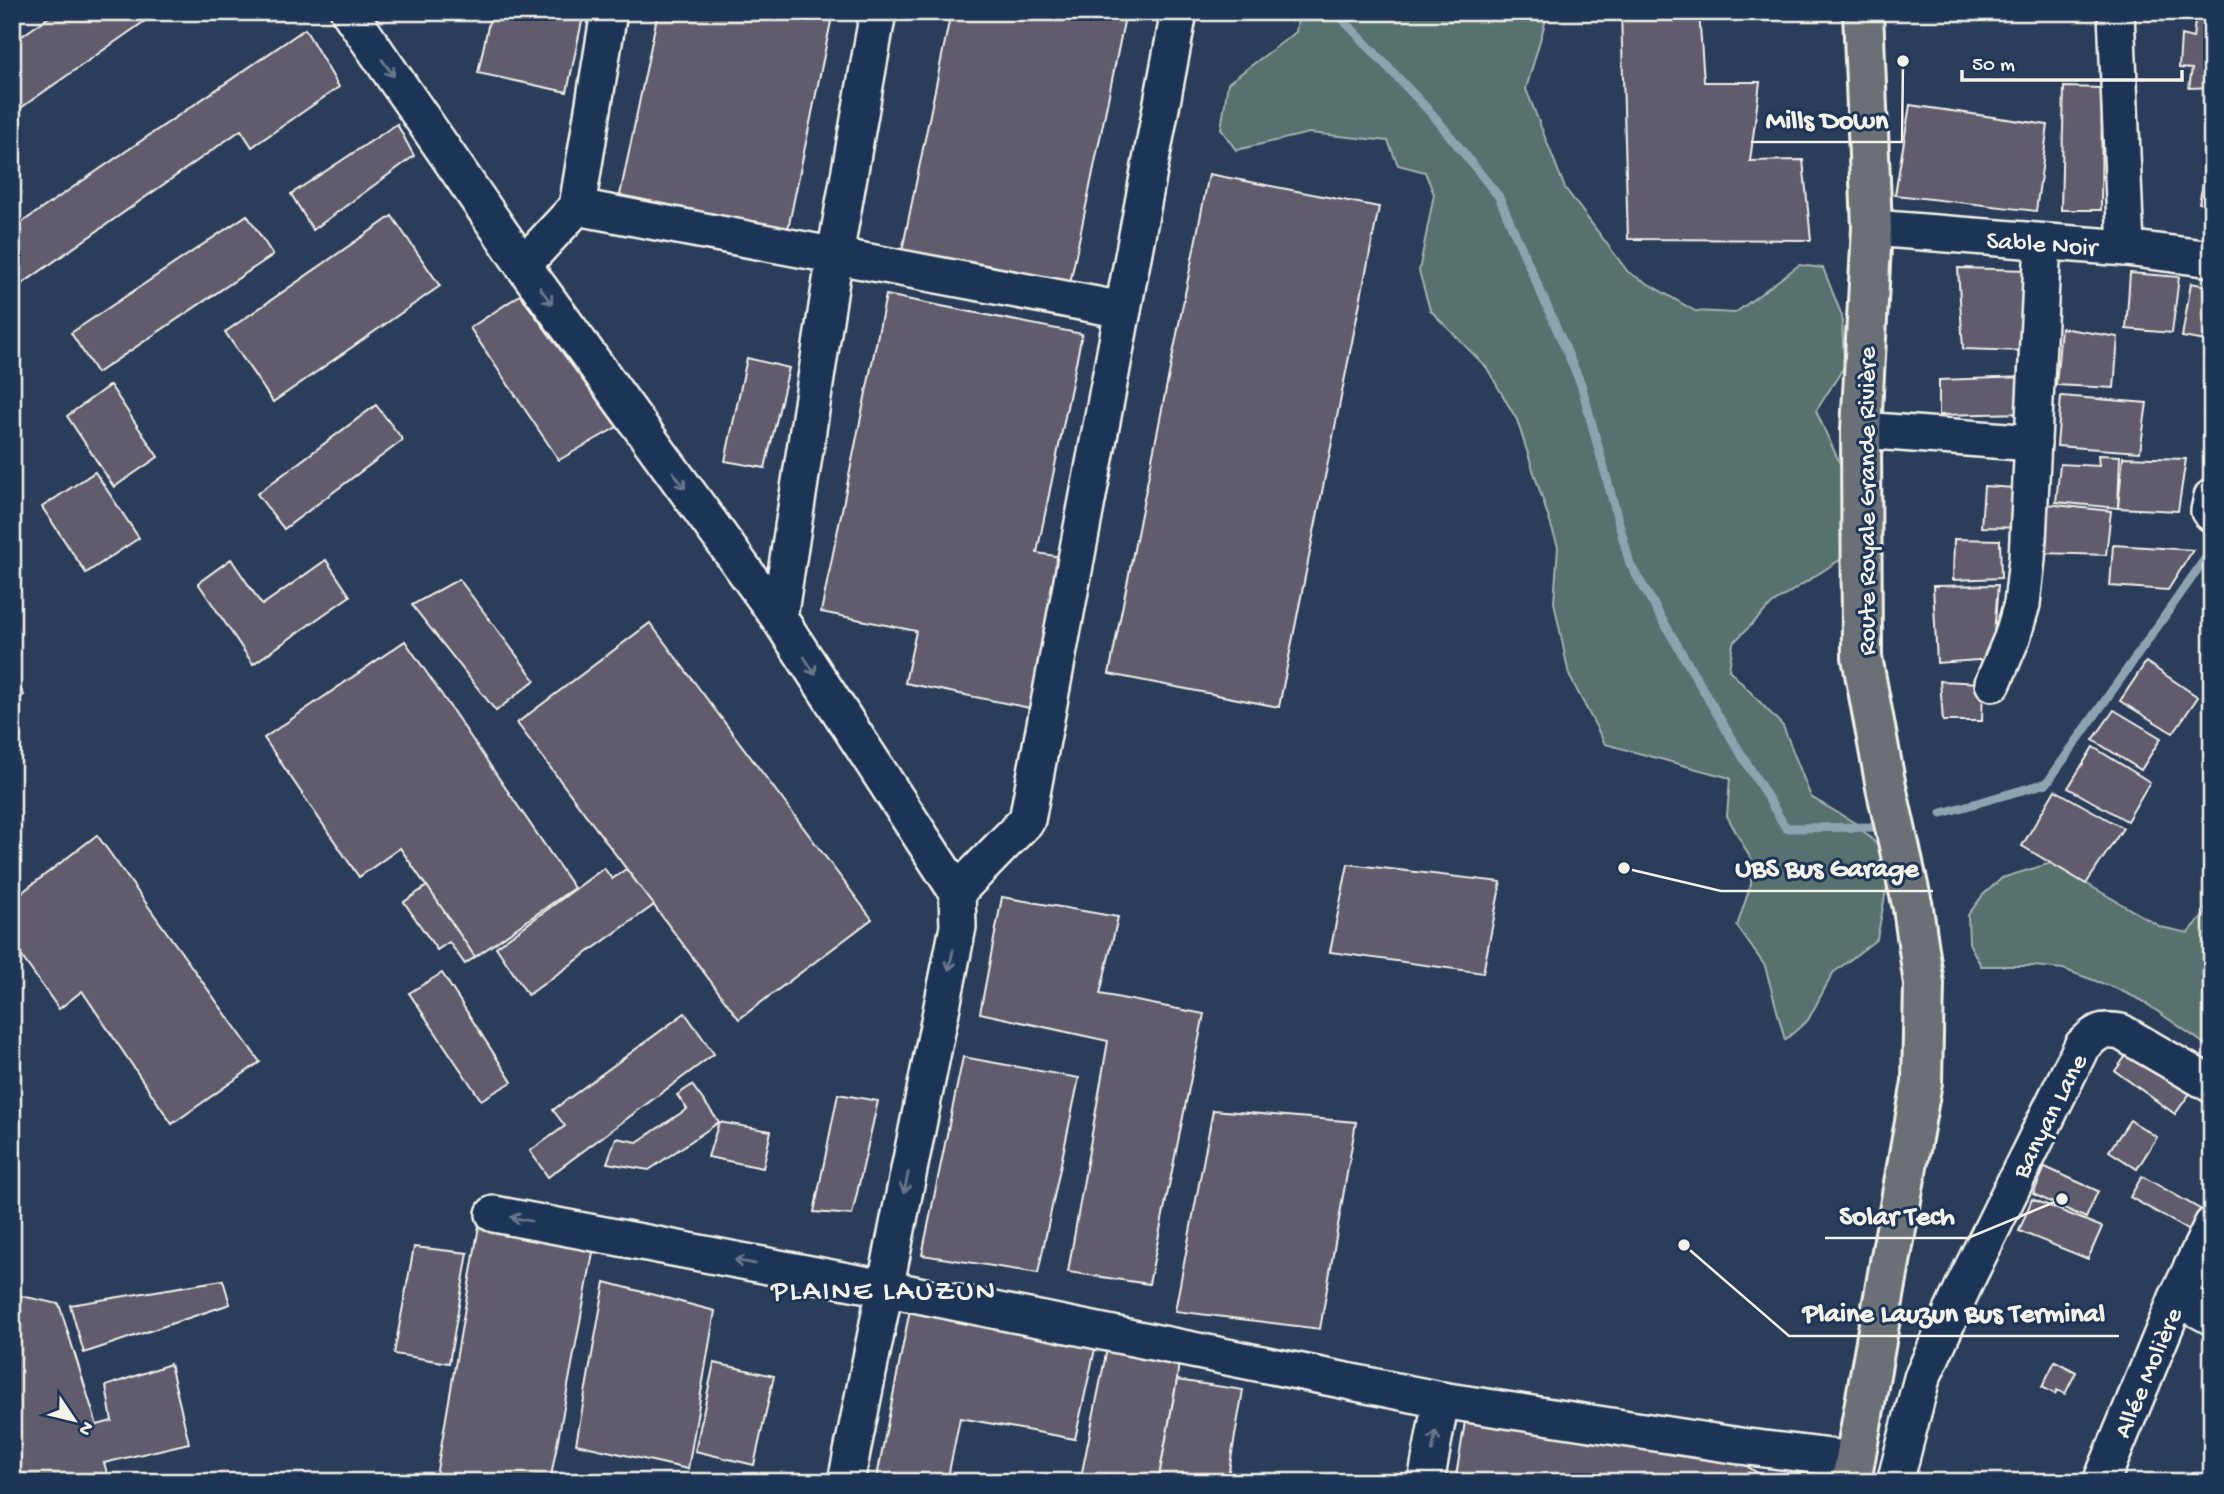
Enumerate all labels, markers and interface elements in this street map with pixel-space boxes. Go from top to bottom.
scale bar [1962,38,2182,82]
text: 50 m [1972,54,2015,79]
one-way arrow [381,58,395,78]
callout: Mills Down [1751,93,1902,142]
text: Mills Down [1766,106,1889,139]
street label: Sable Noir [1985,227,2101,266]
one-way arrow [538,286,553,305]
street label: Route Royale Grande Rivière [1854,346,1885,655]
one-way arrow [672,470,686,489]
one-way arrow [803,656,817,675]
callout: UBS Bus Garage [1721,842,1933,891]
text: UBS Bus Garage [1735,854,1920,887]
one-way arrow [944,948,958,971]
street label: Banyan Lane [2007,1049,2097,1185]
one-way arrow [898,1171,912,1194]
callout: Solar Tech [1825,1189,1968,1238]
text: Solar Tech [1839,1202,1955,1235]
one-way arrow [511,1212,533,1225]
one-way arrow [734,1254,757,1268]
district label: PLAINE LAUZUN [770,1276,997,1311]
callout: Plaine Lauzun Bus Terminal [1789,1287,2119,1336]
text: Plaine Lauzun Bus Terminal [1801,1299,2105,1332]
street label: Allée Molière [2109,1303,2192,1444]
north arrow [38,1386,108,1456]
text: N [72,1416,98,1439]
one-way arrow [1427,1430,1441,1453]

